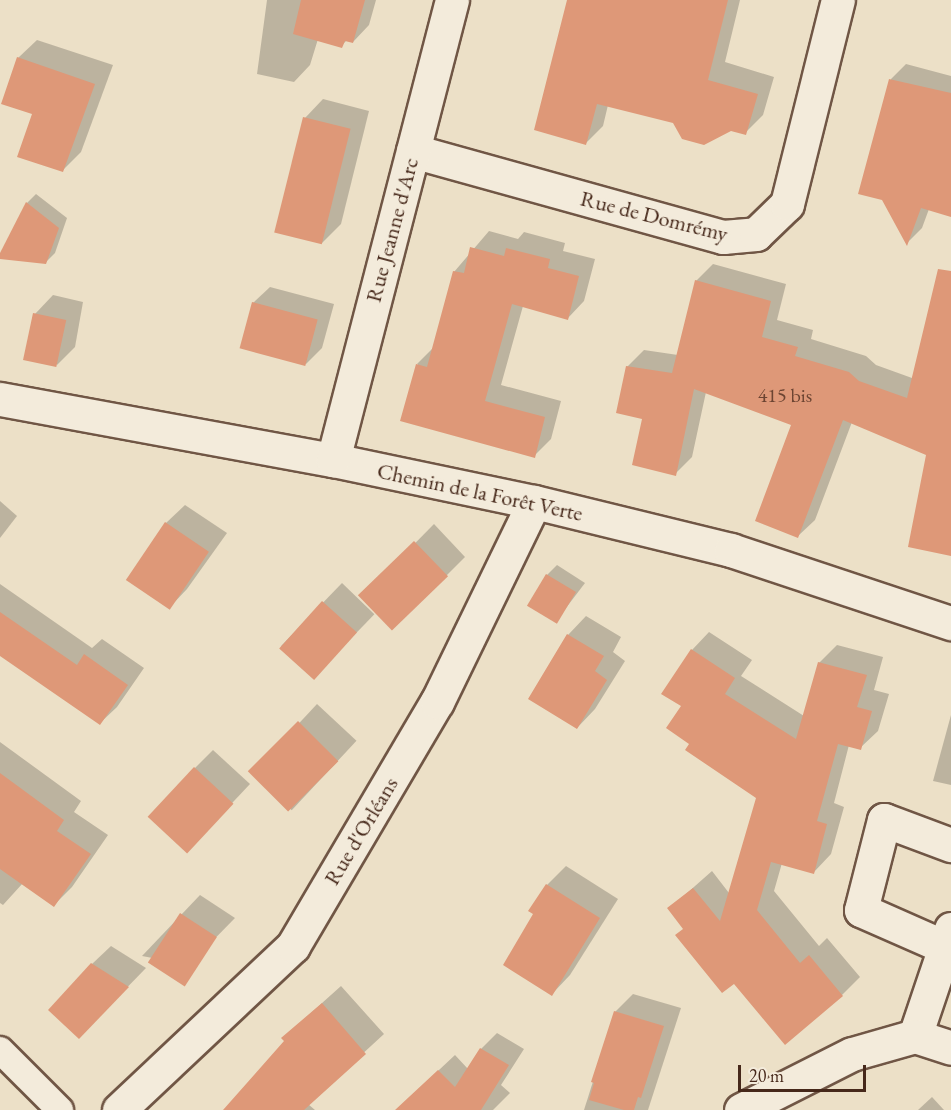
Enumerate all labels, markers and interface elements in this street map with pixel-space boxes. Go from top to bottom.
street label: Rue Jeanne d'Arc [360,155,424,305]
street label: Rue de Domrémy [578,185,730,247]
house number: 415 bis [758,383,812,407]
street label: Chemin de la Forêt Verte [375,457,585,527]
street label: Rue d'Orléans [318,772,404,890]
scale bar [741,1053,868,1091]
text: 20 m [749,1064,784,1087]

